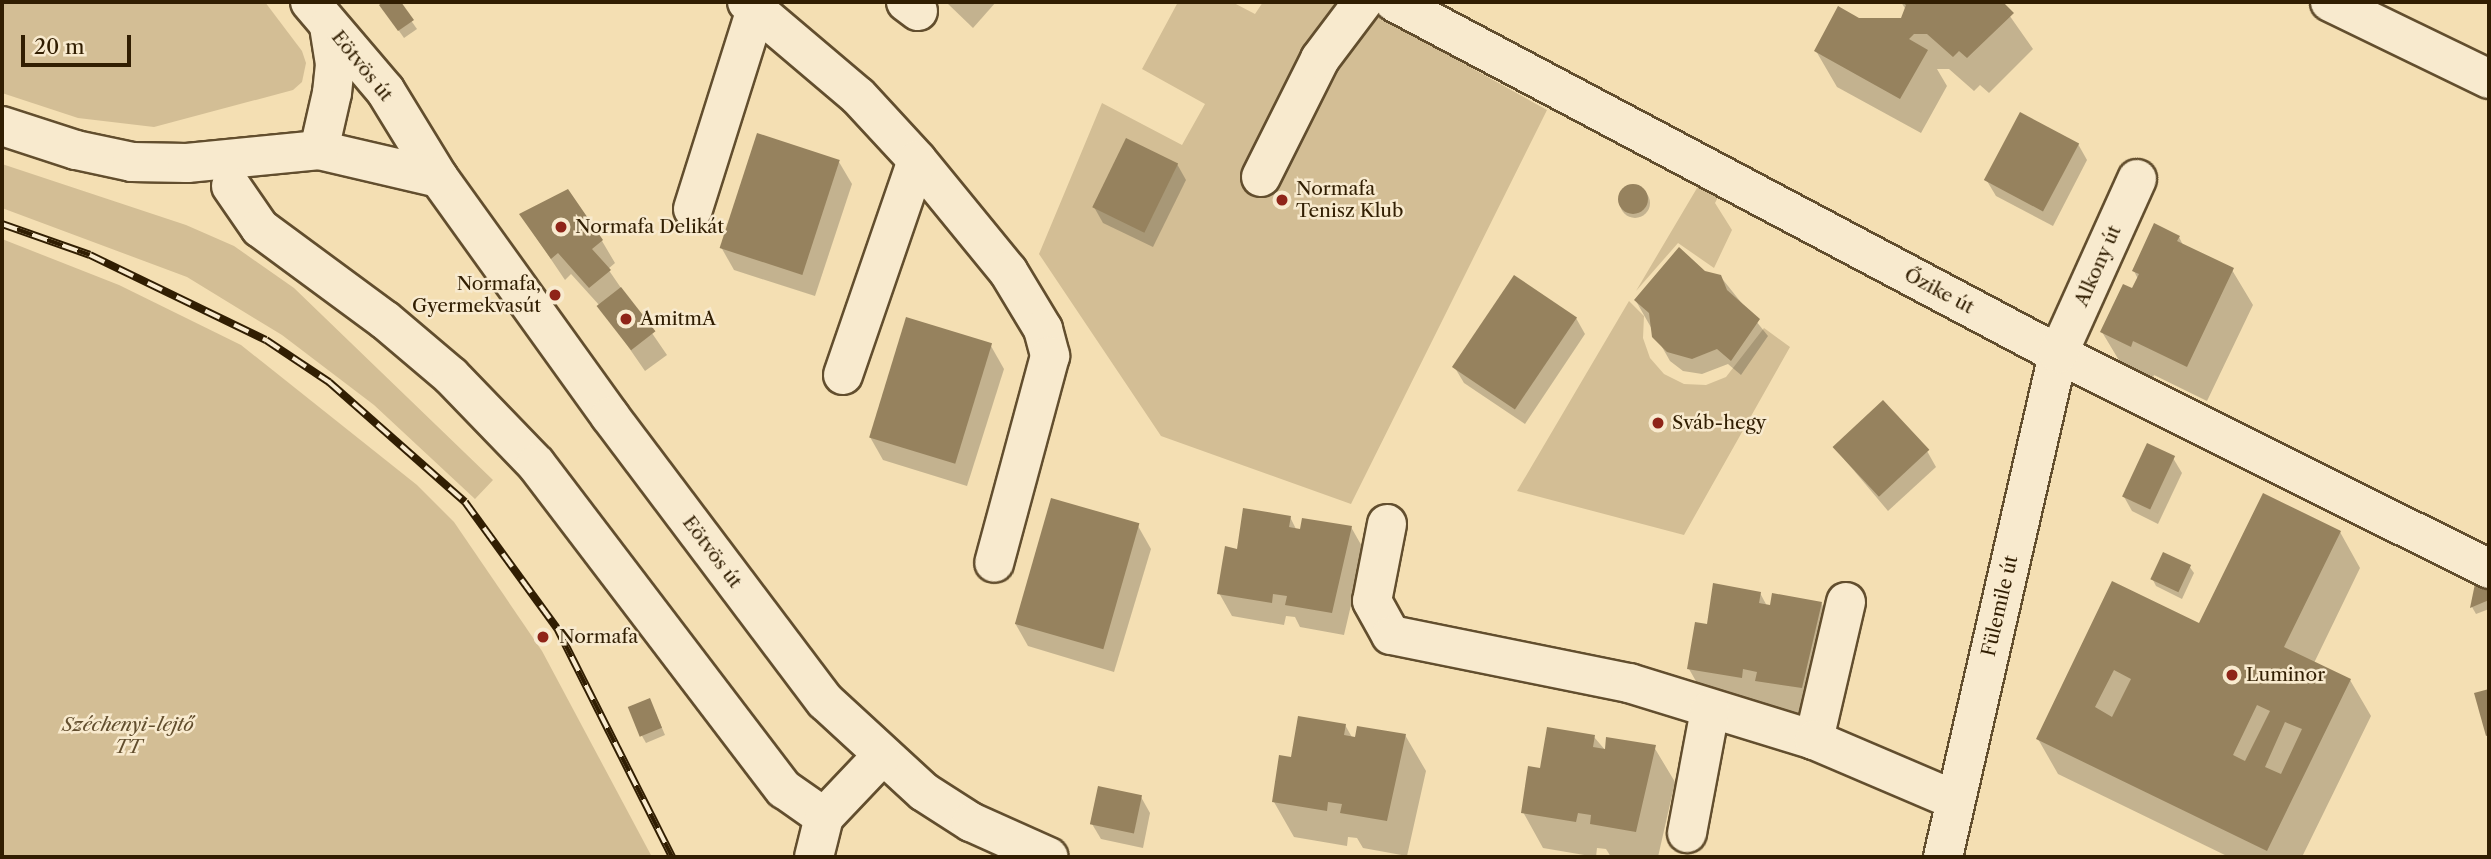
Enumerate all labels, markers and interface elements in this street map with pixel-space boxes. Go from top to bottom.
scale bar [24,21,135,65]
street label: Eötvös út [327,26,397,106]
text: 20 m [34,34,85,59]
place label: Normafa Tenisz Klub [1296,178,1403,222]
marker: Normafa Tenisz Klub [1274,192,1290,208]
place label: Normafa Delikát [575,216,724,238]
marker: Normafa Delikát [553,219,569,235]
street label: Alkony út [2070,222,2126,310]
street label: Őzike út [1900,263,1978,319]
place label: Normafa, Gyermekvasút [412,273,541,317]
marker: Normafa, Gyermekvasút [547,287,563,303]
place label: AmitmA [640,308,716,330]
marker: AmitmA [618,311,634,327]
place label: Sváb-hegy [1672,412,1766,434]
marker: Sváb-hegy [1650,415,1666,431]
street label: Eötvös út [678,511,746,593]
street label: Fülemile út [1977,553,2023,659]
place label: Normafa [559,626,638,648]
marker: Normafa [533,627,553,647]
place label: Luminor [2246,664,2325,686]
marker: Luminor [2224,667,2240,683]
park label: Széchenyi-lejtő TT [62,714,194,758]

